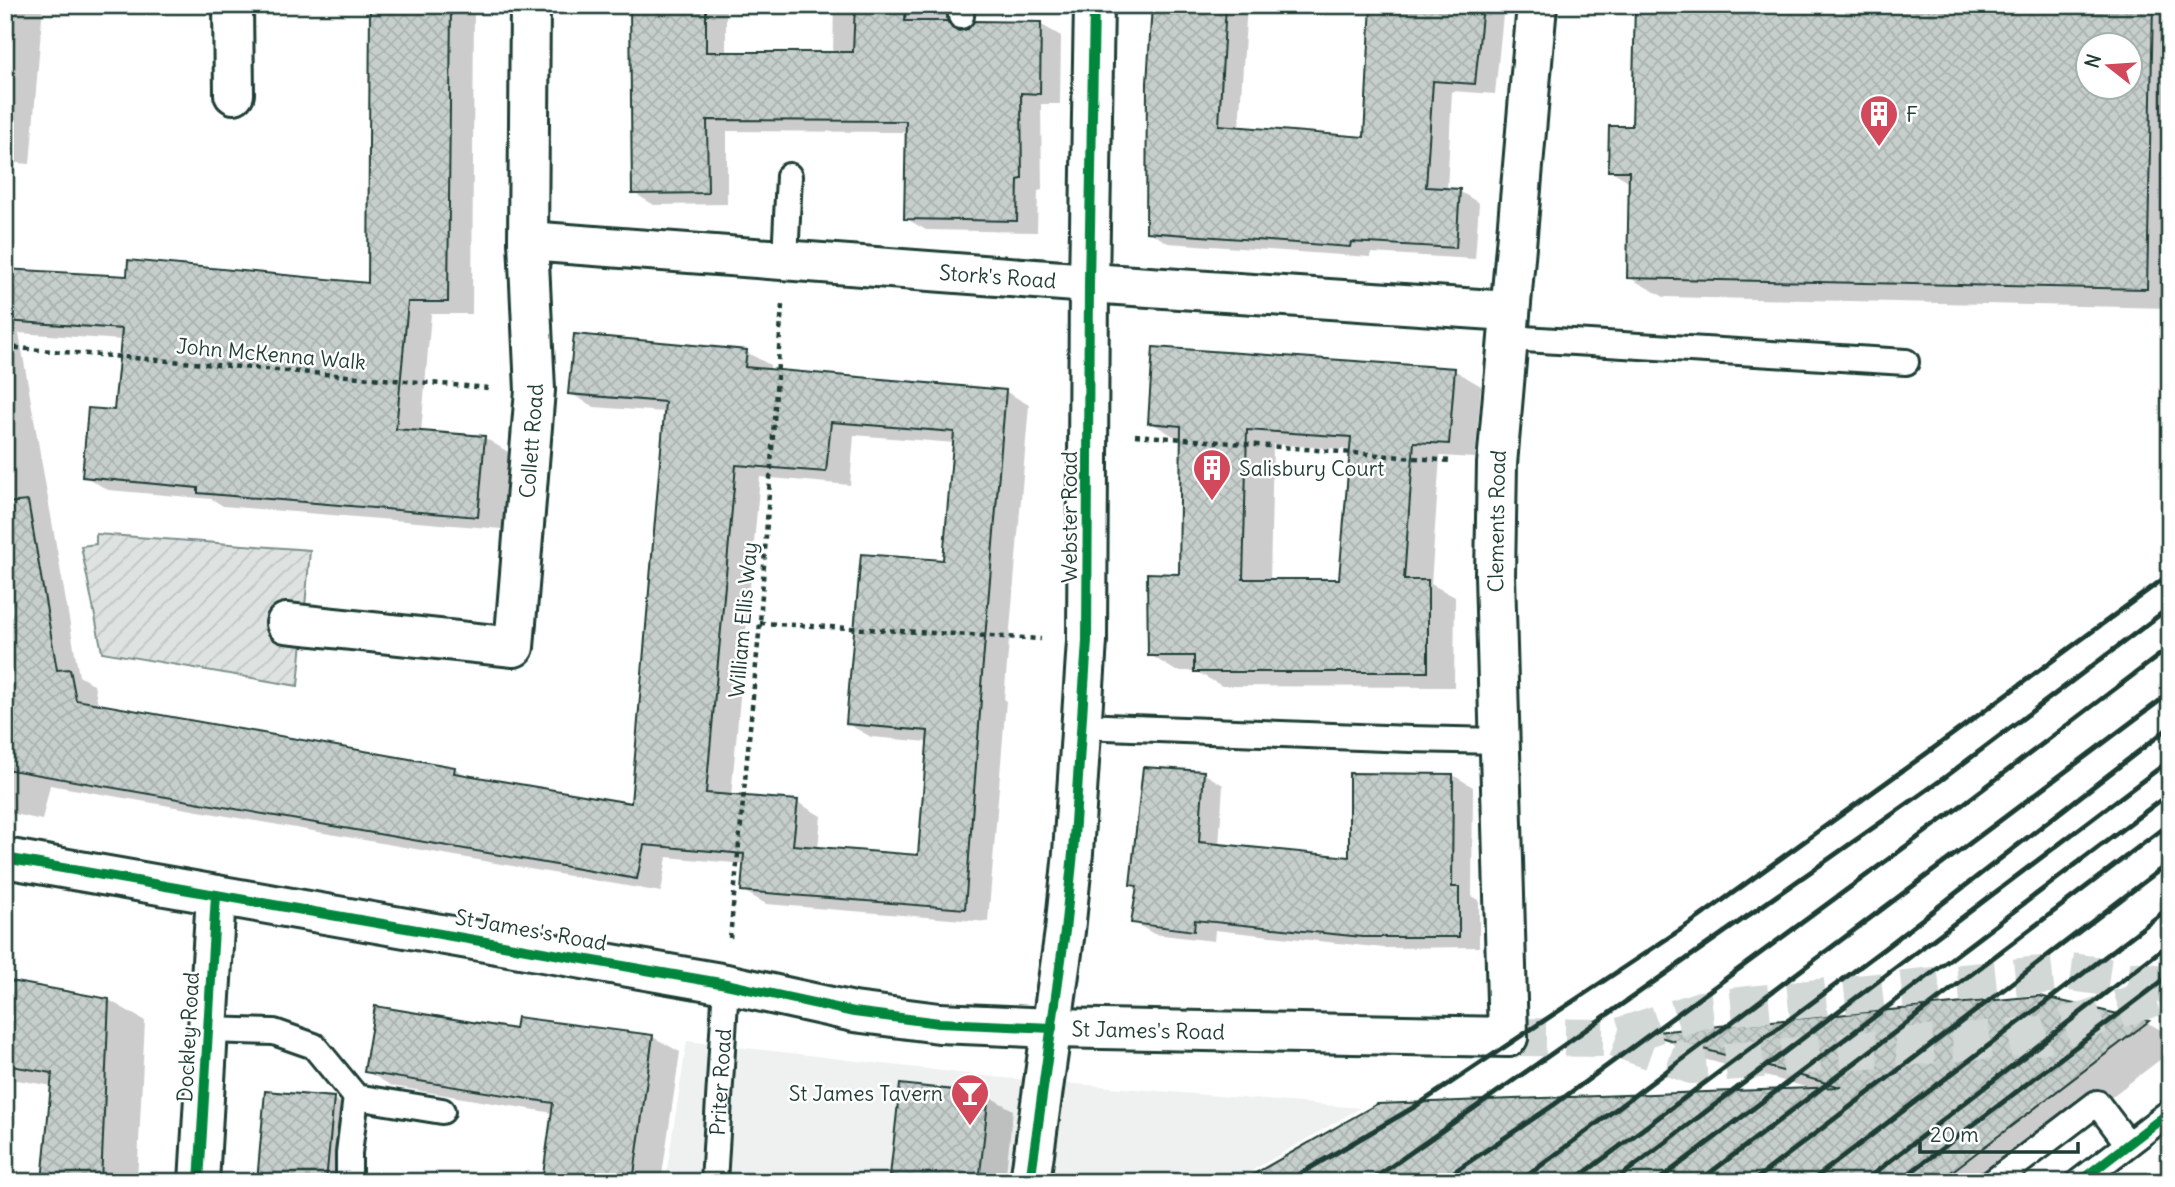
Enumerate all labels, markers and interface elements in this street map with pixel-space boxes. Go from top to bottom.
north arrow [2074,32,2144,102]
text: N [2079,51,2106,71]
building icon: F [1858,93,1900,148]
place label: F [1906,101,1918,128]
street label: Stork's Road [938,258,1057,294]
street label: John McKenna Walk [175,332,367,376]
street label: Collett Road [513,383,549,499]
building icon: Salisbury Court [1191,447,1233,502]
street label: Clements Road [1481,449,1512,593]
street label: Webster Road [1056,451,1083,583]
place label: Salisbury Court [1239,455,1384,482]
street label: William Ellis Way [723,541,763,699]
street label: St James's Road [453,903,609,957]
street label: Dockley Road [171,971,205,1103]
street label: St James's Road [1071,1015,1225,1045]
street label: Priter Road [703,1028,737,1136]
bar icon: St James Tavern [949,1072,991,1127]
place label: St James Tavern [789,1080,943,1107]
scale bar [1920,1110,2077,1154]
text: 20 m [1930,1121,1979,1148]

